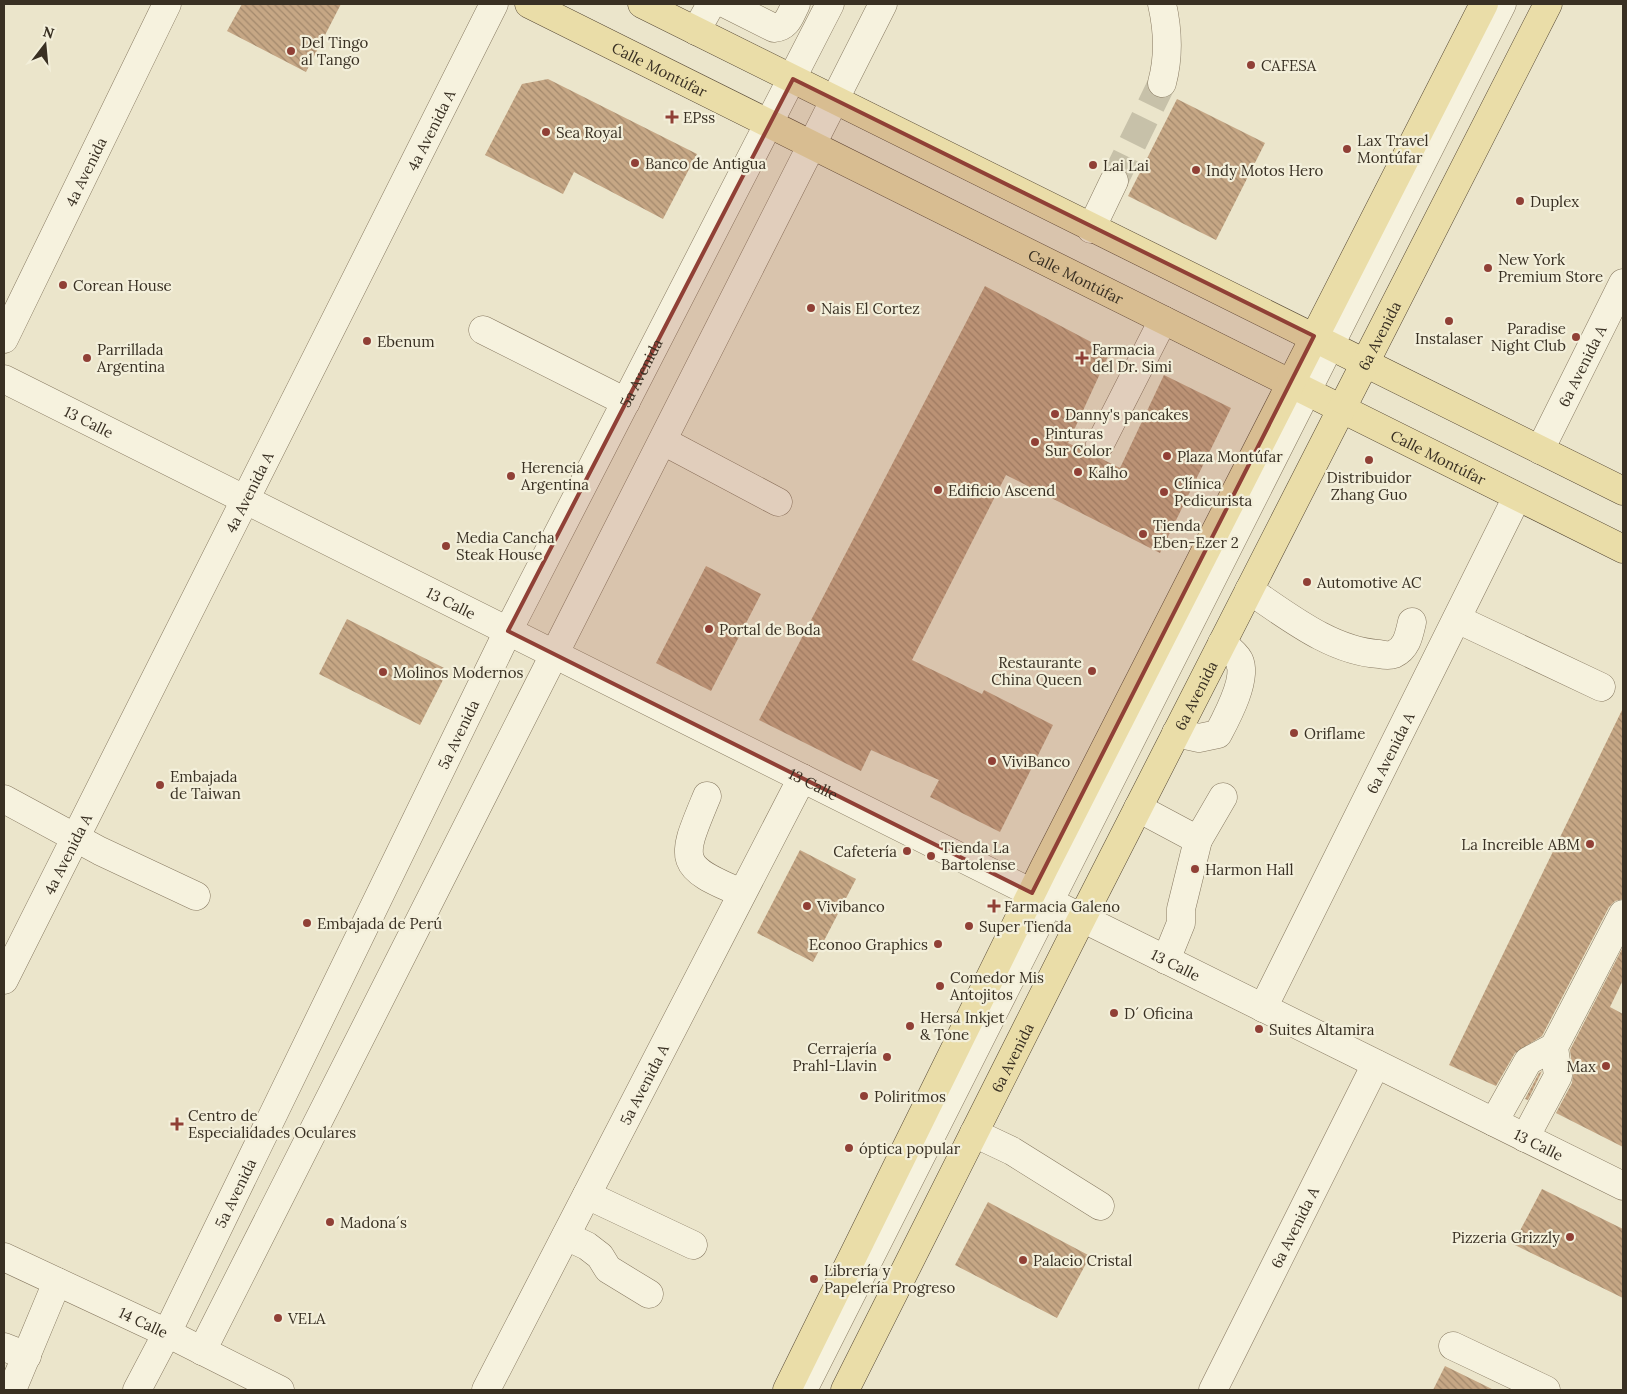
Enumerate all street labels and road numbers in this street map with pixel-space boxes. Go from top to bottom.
street label: Calle Montúfar [609,37,711,101]
street label: 4a Avenida A [402,86,459,174]
street label: 4a Avenida [61,134,110,209]
street label: Calle Montúfar [1025,245,1127,308]
street label: 6a Avenida [1353,297,1405,373]
street label: 6a Avenida A [1554,321,1610,410]
street label: 5a Avenida [615,335,666,410]
street label: 13 Calle [61,401,117,442]
street label: Calle Montúfar [1388,425,1490,489]
street label: 4a Avenida A [221,448,277,536]
street label: 13 Calle [424,582,479,623]
street label: 6a Avenida [1170,657,1221,733]
street label: 5a Avenida [433,696,483,772]
street label: 6a Avenida A [1362,708,1418,797]
street label: 13 Calle [786,764,841,804]
street label: 4a Avenida A [39,810,96,898]
street label: 13 Calle [1148,944,1204,985]
street label: 6a Avenida [987,1019,1037,1095]
street label: 5a Avenida A [615,1040,673,1128]
street label: 13 Calle [1511,1124,1566,1164]
street label: 5a Avenida [210,1155,260,1231]
street label: 6a Avenida A [1266,1183,1323,1271]
street label: 14 Calle [116,1302,171,1342]

